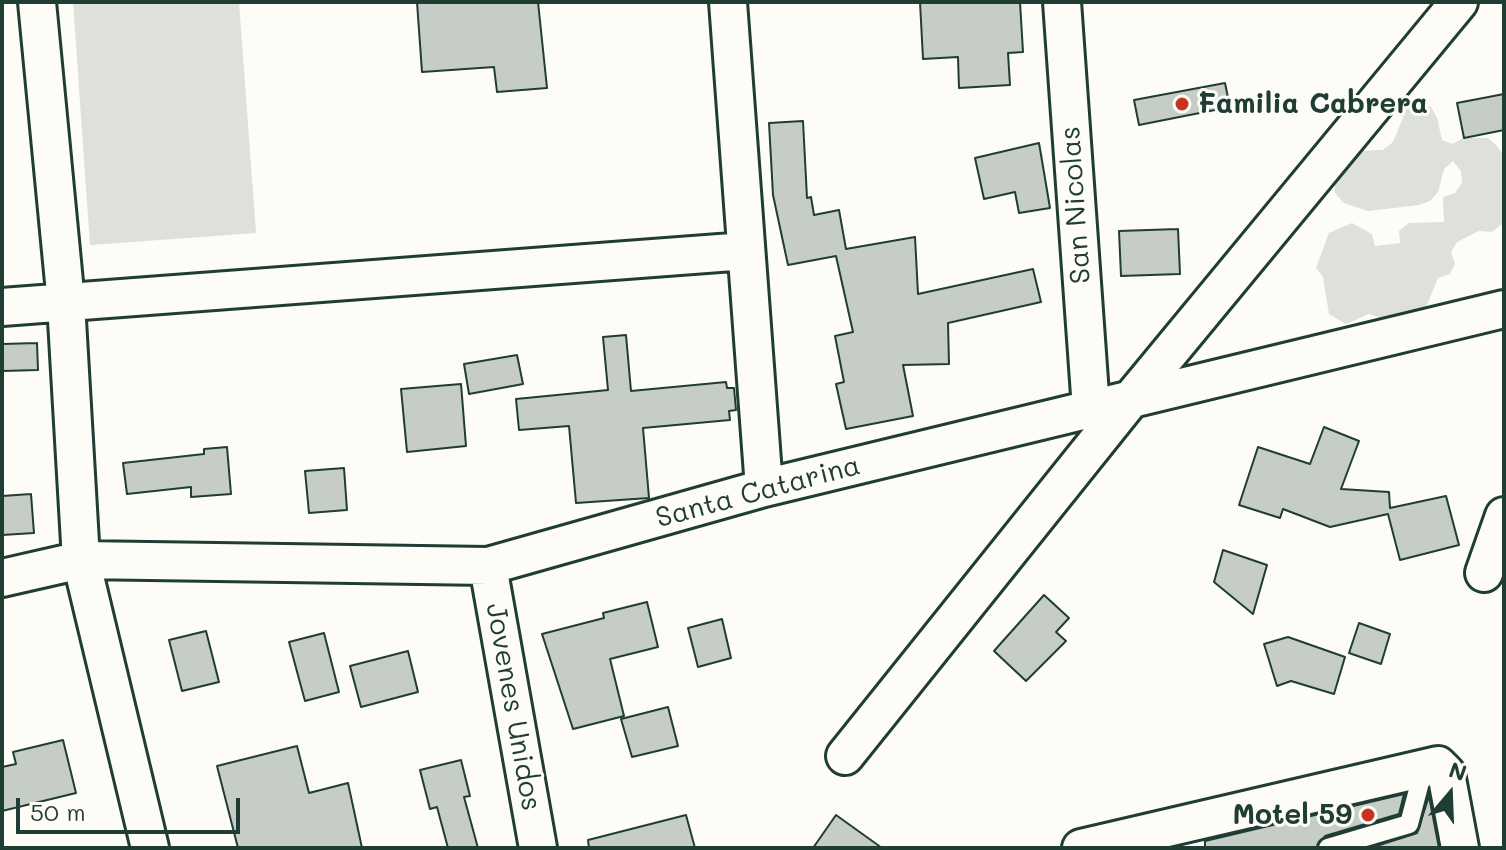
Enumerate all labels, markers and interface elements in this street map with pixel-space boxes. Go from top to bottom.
place label: Familia Cabrera [1198,87,1428,121]
marker: Familia Cabrera [1173,95,1191,113]
street label: San Nicolas [1054,125,1098,285]
street label: Santa Catarina [652,449,864,535]
street label: Jovenes Unidos [478,601,548,813]
north arrow [1410,754,1490,834]
text: N [1445,754,1471,787]
scale bar [20,782,244,832]
text: 50 m [30,796,86,827]
place label: Motel 59 [1232,798,1352,832]
marker: Motel 59 [1359,806,1377,824]

